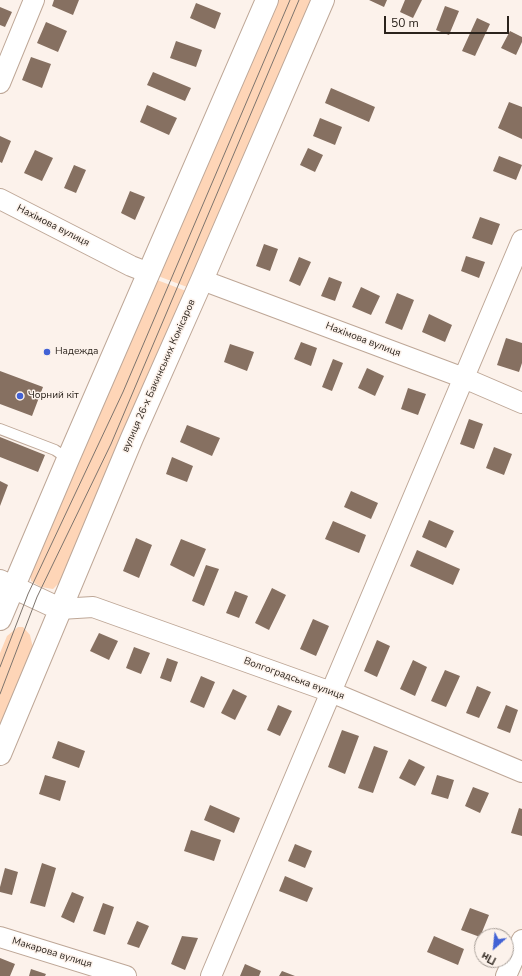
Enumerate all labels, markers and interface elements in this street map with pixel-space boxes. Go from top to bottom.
scale bar [386,8,511,34]
text: 50 m [391,15,419,31]
street label: Нахімова вулиця [15,203,91,249]
street label: вулиця 26-х Бакинських Комісаров [120,298,198,454]
street label: Нахімова вулиця [324,320,402,360]
place label: Надежда [55,346,98,358]
marker: Надежда [42,347,52,357]
place label: Чорний кіт [28,390,79,402]
marker: Чорний кіт [15,391,25,401]
street label: Волгоградська вулиця [242,655,346,703]
north arrow [474,928,514,968]
street label: Макарова вулиця [11,935,93,971]
text: Пн [479,948,499,968]

